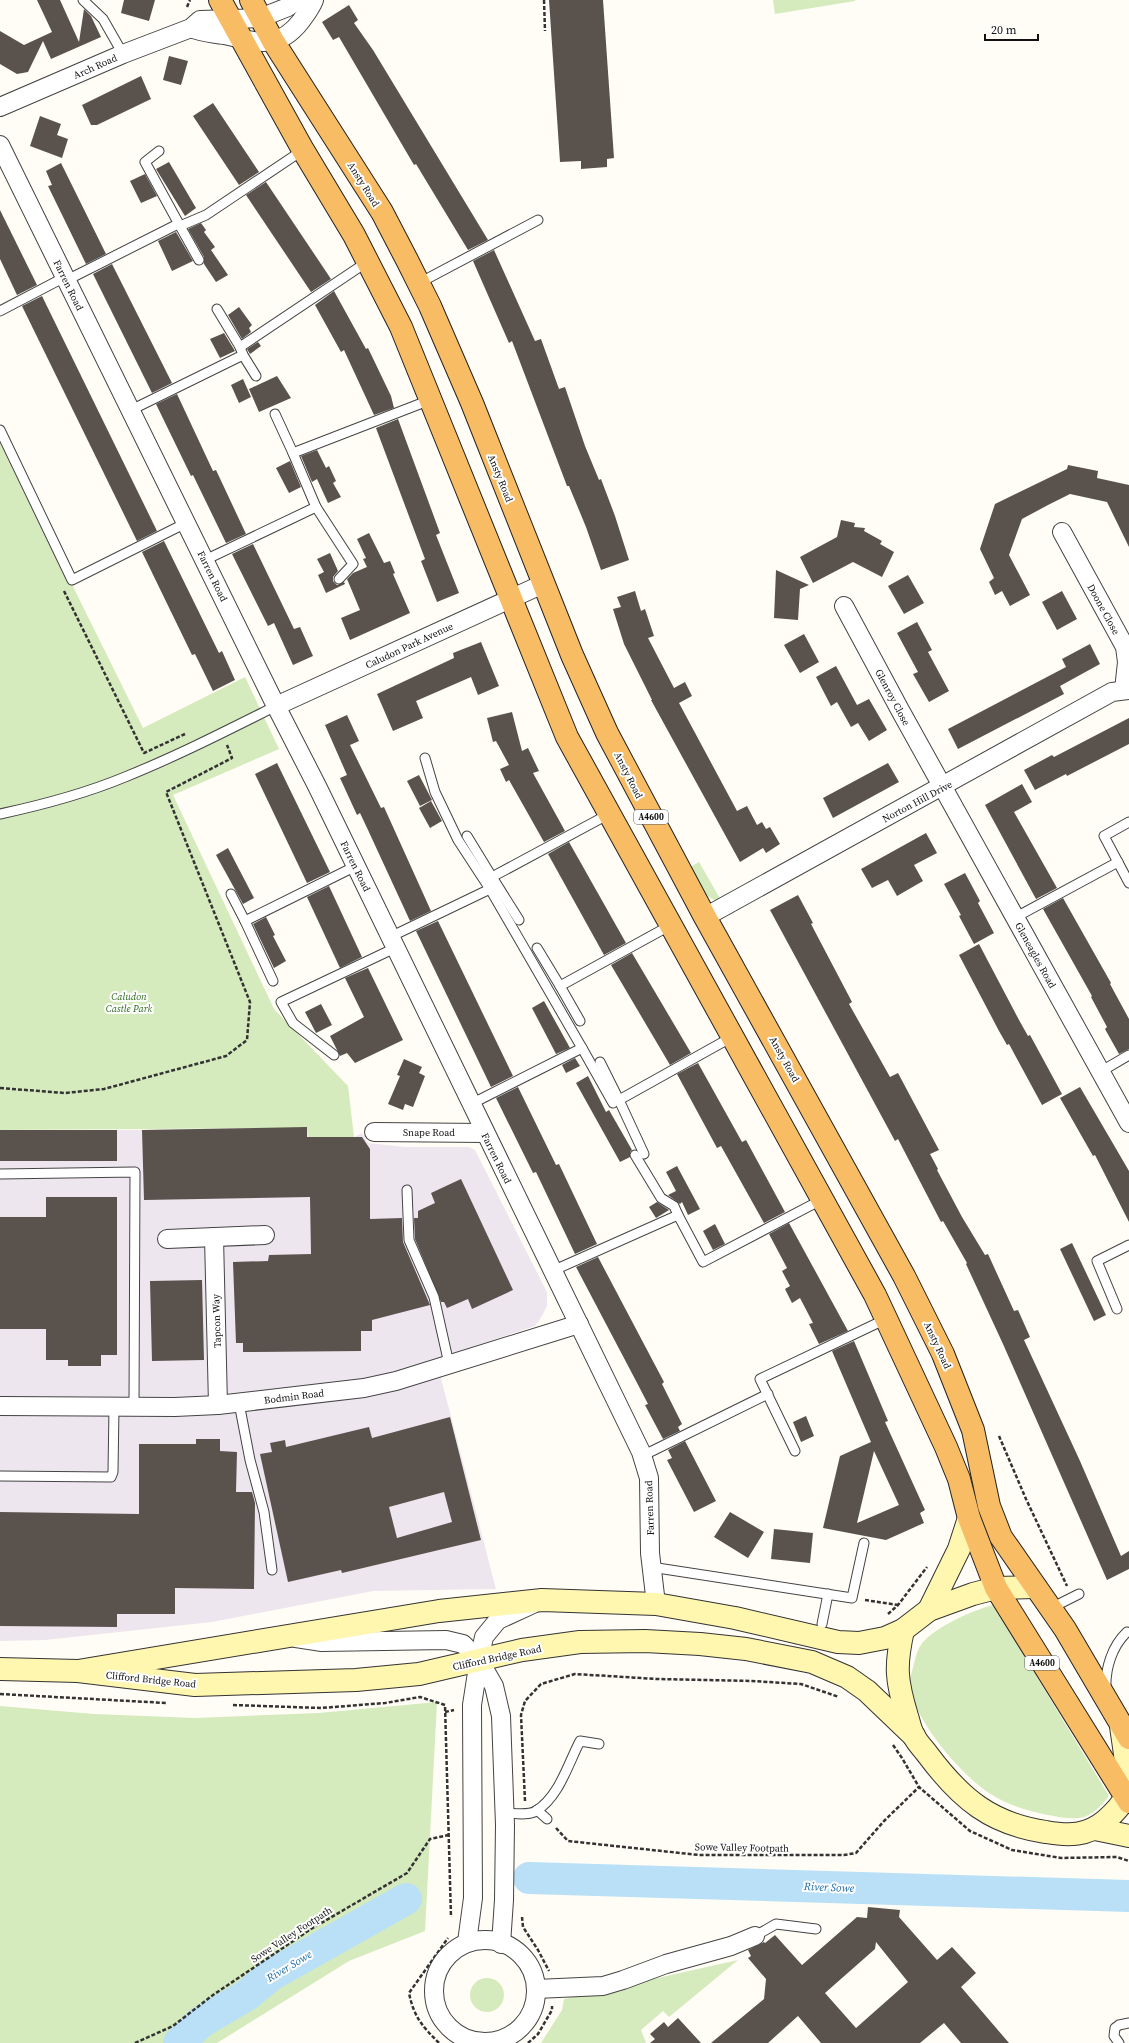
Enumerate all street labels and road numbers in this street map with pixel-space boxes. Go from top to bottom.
street label: Arch Road [71,51,119,82]
street label: Ansty Road [345,159,383,209]
street label: Farren Road [51,258,87,313]
street label: Ansty Road [485,452,516,504]
street label: Farren Road [195,549,231,604]
street label: Doone Close [1084,582,1123,637]
street label: Caludon Park Avenue [363,619,455,671]
street label: Glenroy Close [872,667,913,728]
street label: Ansty Road [611,750,646,801]
street label: Norton Hill Drive [880,778,955,825]
road number: A4600 [634,810,668,824]
street label: Farren Road [338,839,374,894]
street label: Gleneagles Road [1012,920,1059,991]
street label: Ansty Road [767,1034,803,1085]
street label: Snape Road [403,1126,455,1139]
street label: Farren Road [479,1131,515,1186]
street label: Tapcon Way [209,1293,224,1348]
street label: Ansty Road [921,1320,954,1371]
street label: Bodmin Road [263,1386,325,1407]
street label: Farren Road [642,1480,657,1536]
street label: Clifford Bridge Road [451,1642,543,1673]
road number: A4600 [1025,1656,1059,1670]
street label: Clifford Bridge Road [105,1668,197,1691]
street label: Sowe Valley Footpath [695,1840,789,1855]
street label: Sowe Valley Footpath [248,1903,334,1966]

